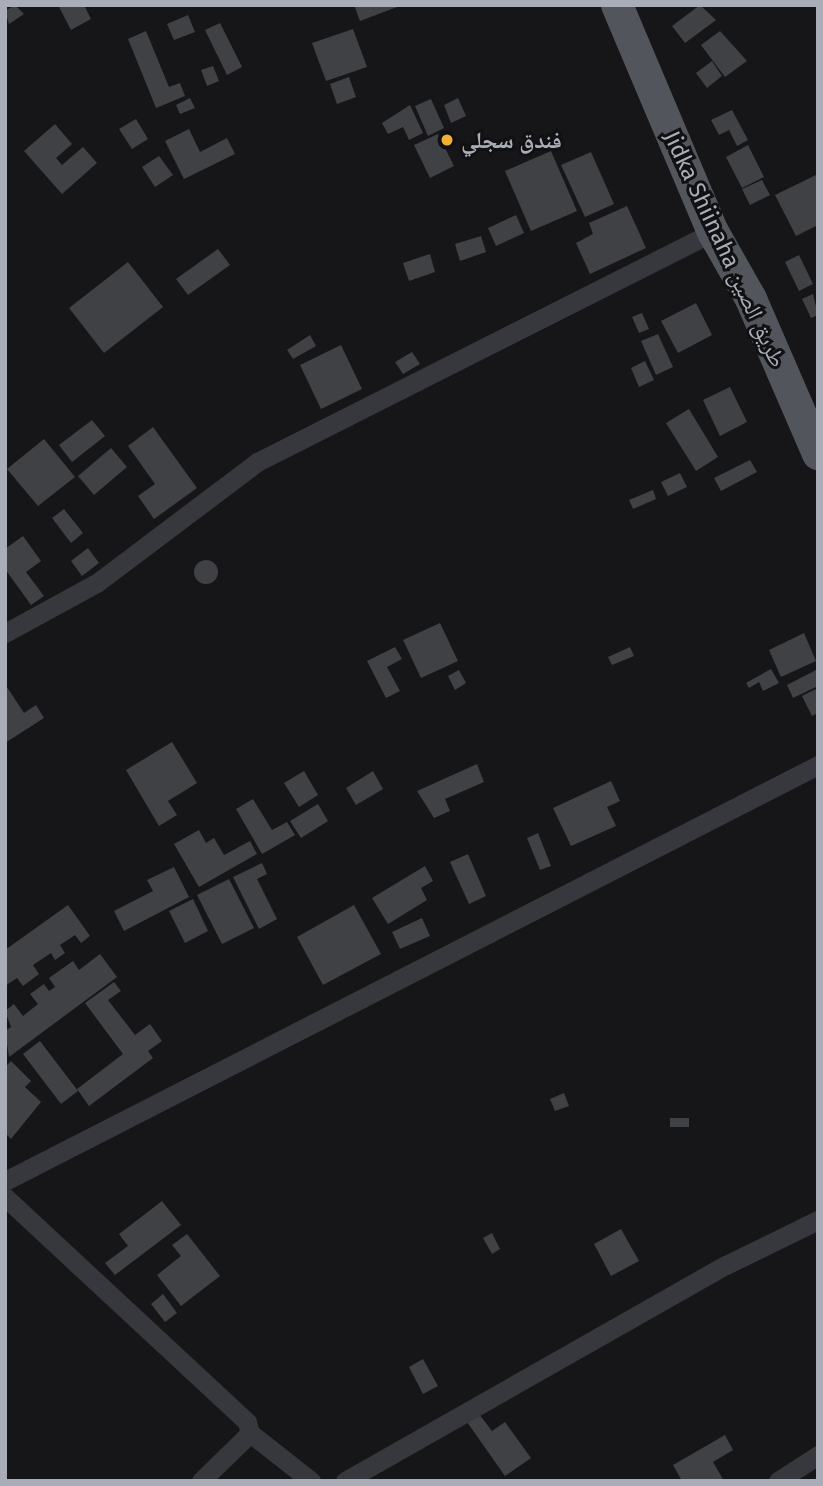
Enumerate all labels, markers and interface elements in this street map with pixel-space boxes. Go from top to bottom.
place label: فندق سجلي [461,126,562,154]
street label: Jidka Shiinaha طريق الصين [658,126,792,372]
marker: فندق سجلي [439,132,455,148]

